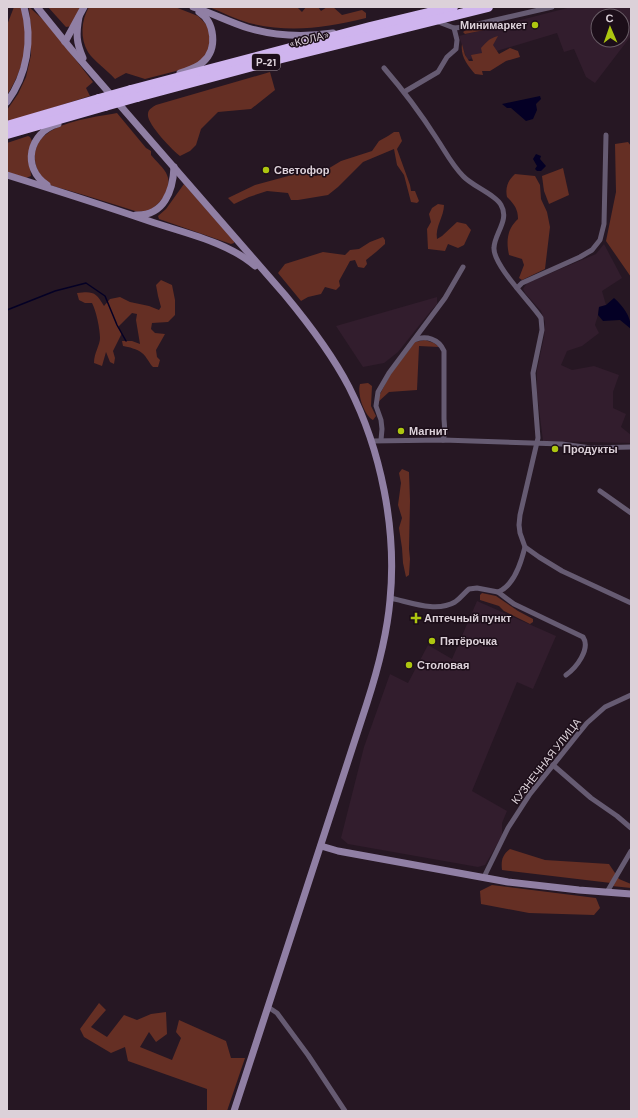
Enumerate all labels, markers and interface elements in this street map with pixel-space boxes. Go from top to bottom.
north arrow [590,8,630,48]
text: С [605,11,614,24]
place label: Минимаркет [460,18,528,31]
marker: Минимаркет [530,20,540,30]
street label: «КОЛА» [287,27,330,50]
road number: Р-21 [252,54,280,70]
place label: Светофор [274,163,330,176]
marker: Светофор [261,165,271,175]
place label: Магнит [409,424,448,437]
marker: Магнит [396,426,406,436]
place label: Продукты [563,442,618,455]
marker: Продукты [550,444,560,454]
place label: Аптечный пункт [424,611,512,624]
marker: Аптечный пункт [411,613,421,623]
place label: Пятёрочка [440,634,498,647]
marker: Пятёрочка [427,636,437,646]
place label: Столовая [417,658,469,671]
marker: Столовая [404,660,414,670]
street label: КУЗНЕЧНАЯ УЛИЦА [508,715,584,806]

